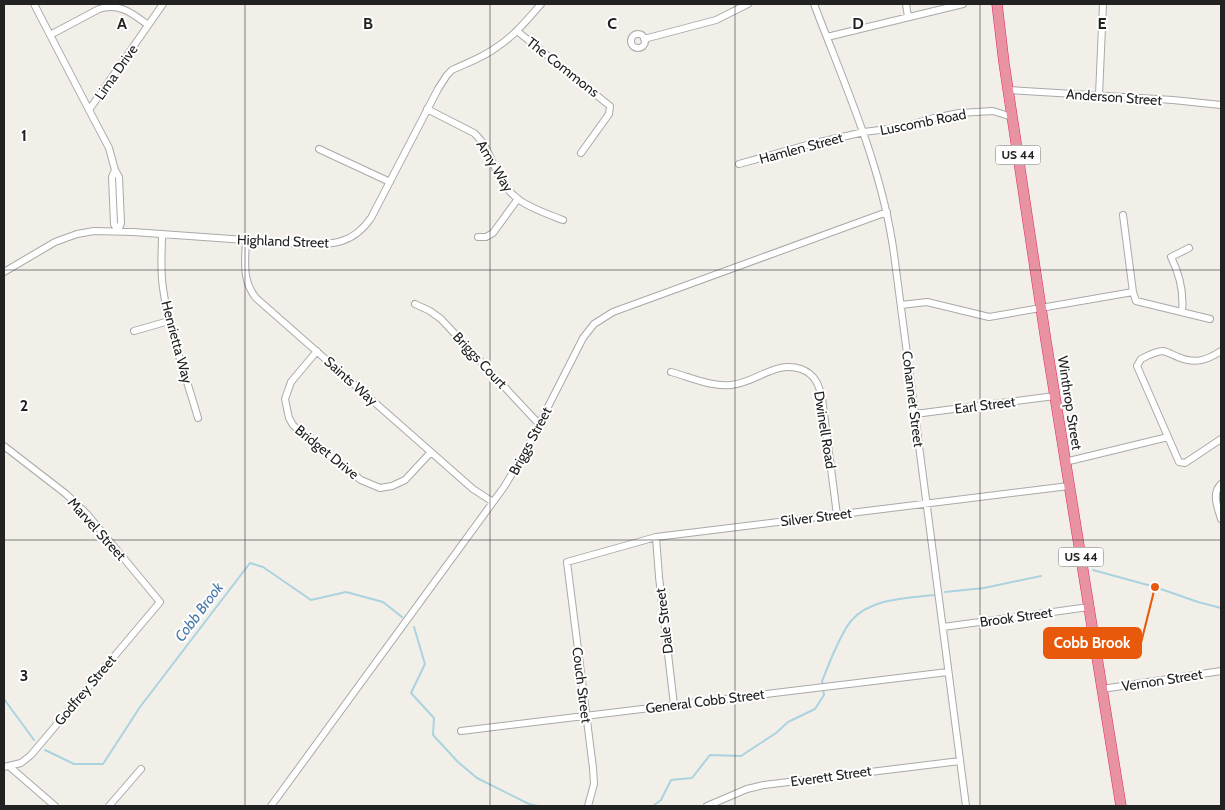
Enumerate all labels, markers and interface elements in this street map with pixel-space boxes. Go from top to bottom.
text: A [117,14,127,33]
text: B [363,14,373,33]
text: C [607,14,617,33]
text: D [852,14,864,33]
text: E [1097,14,1107,33]
street label: The Commons [523,33,603,101]
street label: Lima Drive [90,41,142,103]
street label: Anderson Street [1065,85,1163,109]
street label: Luscomb Road [878,105,968,139]
text: 1 [21,126,27,145]
street label: Hamlen Street [757,128,845,168]
street label: Amy Way [473,137,517,195]
road number: US 44 [996,146,1040,164]
street label: Highland Street [237,230,330,252]
street label: Henrietta Way [157,299,197,385]
street label: Briggs Court [449,328,511,392]
street label: Cohannet Street [898,350,928,449]
street label: Saints Way [321,352,381,410]
street label: Winthrop Street [1054,355,1086,452]
street label: Dwinell Road [810,390,840,470]
street label: Earl Street [953,392,1017,418]
text: 2 [20,396,28,415]
street label: Briggs Street [505,404,556,478]
street label: Bridget Drive [291,421,363,483]
street label: Marvel Street [64,494,130,565]
street label: Silver Street [779,504,853,530]
road number: US 44 [1058,548,1104,566]
water label: Cobb Brook [171,578,227,645]
street label: Dale Street [651,587,677,655]
street label: Brook Street [978,603,1054,631]
callout: Cobb Brook [1044,628,1141,658]
text: Cobb Brook [1054,634,1131,652]
street label: Couch Street [568,646,596,724]
street label: Godfrey Street [50,651,120,729]
street label: Vernon Street [1120,665,1204,695]
text: 3 [20,666,28,685]
street label: General Cobb Street [644,685,766,717]
street label: Everett Street [789,761,873,791]

